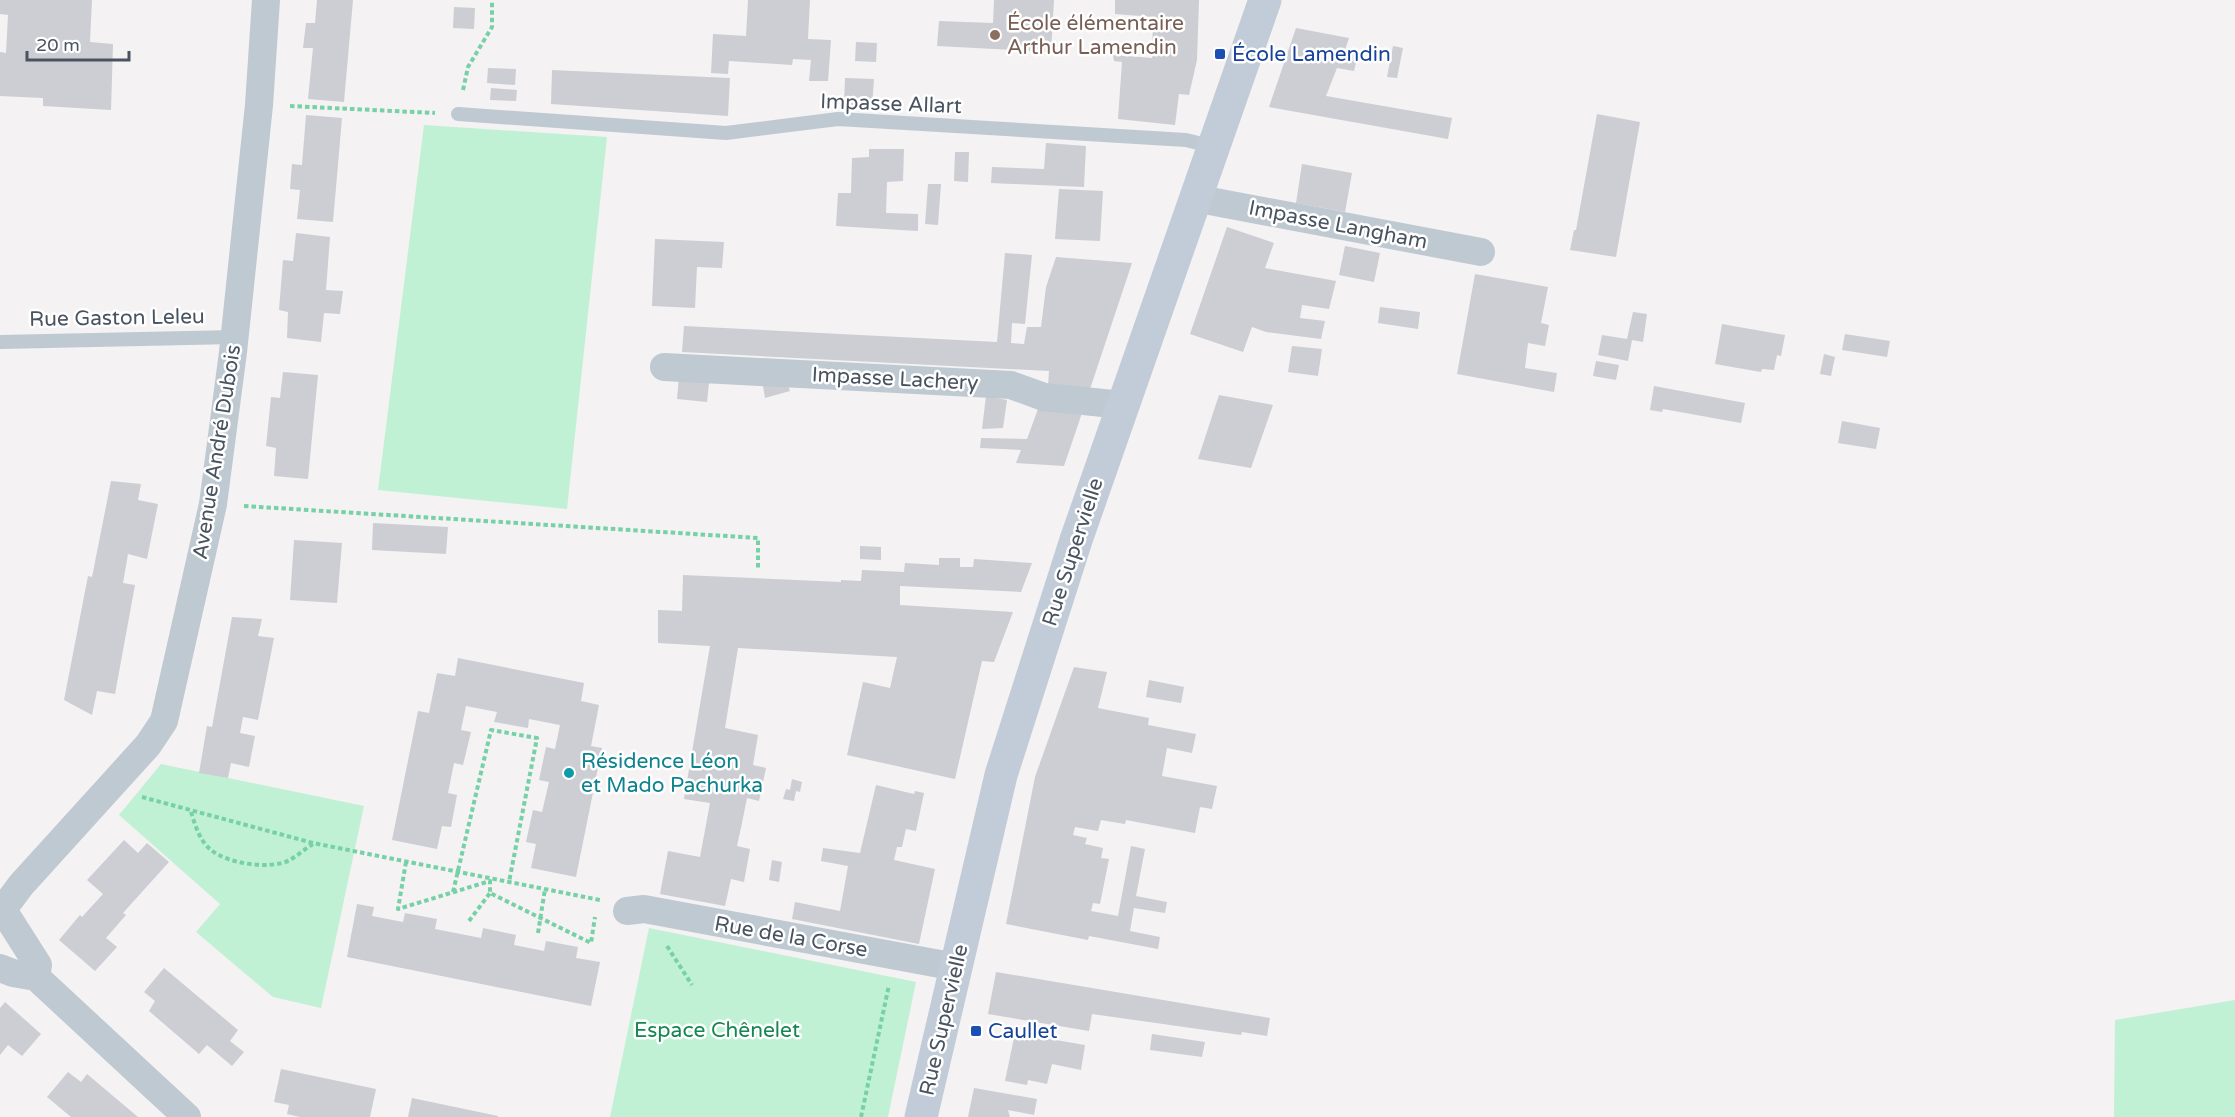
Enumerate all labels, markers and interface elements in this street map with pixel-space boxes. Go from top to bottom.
place label: École élémentaire Arthur Lamendin [1007,11,1184,60]
scale bar [27,24,129,62]
marker: École élémentaire Arthur Lamendin [988,28,1002,42]
text: 20 m [36,34,80,56]
place label: École Lamendin [1232,42,1391,67]
marker: École Lamendin [1213,47,1227,61]
street label: Impasse Allart [820,89,962,119]
street label: Impasse Langham [1247,195,1429,255]
street label: Rue Gaston Leleu [29,304,205,332]
street label: Avenue André Dubois [188,343,246,561]
street label: Impasse Lachery [811,362,979,396]
street label: Rue Supervielle [1037,475,1109,629]
place label: Résidence Léon et Mado Pachurka [581,749,763,798]
marker: Résidence Léon et Mado Pachurka [562,766,576,780]
street label: Rue de la Corse [712,911,870,963]
street label: Rue Supervielle [914,942,974,1098]
park label: Espace Chênelet [634,1018,800,1043]
place label: Caullet [988,1019,1057,1044]
marker: Caullet [969,1024,983,1038]

